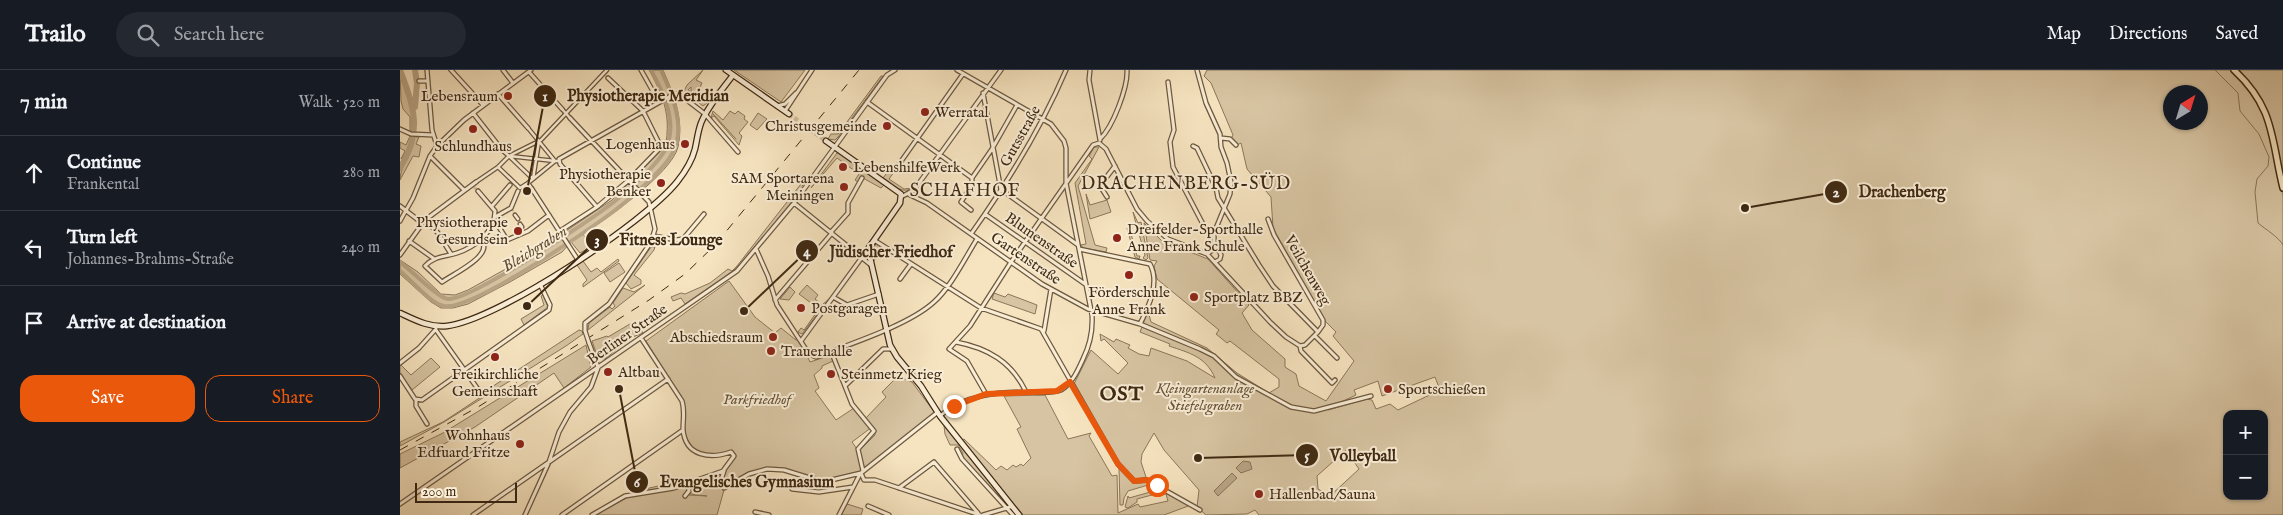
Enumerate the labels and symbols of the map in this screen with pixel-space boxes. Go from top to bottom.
callout: Physiotherapie Meridian [532,80,739,111]
north arrow [2163,85,2208,130]
place label: Lebensraum [421,87,498,106]
text: 1 [542,87,548,106]
text: Physiotherapie Meridian [567,87,730,107]
marker: Lebensraum [502,90,514,102]
street label: Gutsstraße [996,102,1045,170]
place label: Werratal [935,103,990,122]
marker: Werratal [919,106,931,118]
place label: Christusgemeinde [765,117,877,136]
marker: Christusgemeinde [881,120,893,132]
marker: Schlundhaus [467,123,479,135]
place label: Logenhaus [606,135,675,154]
place label: Schlundhaus [434,137,512,156]
marker: Logenhaus [679,138,691,150]
place label: LebenshilfeWerk [853,158,962,177]
marker: LebenshilfeWerk [837,161,849,173]
place label: Physiotherapie Benker [559,165,651,201]
place label: SAM Sportarena Meiningen [731,169,835,205]
district label: DRACHENBERG-SÜD [1081,172,1291,196]
callout: Drachenberg [1824,176,1956,207]
marker: Physiotherapie Benker [655,177,667,189]
district label: SCHAFHOF [910,180,1020,203]
marker: SAM Sportarena Meiningen [838,181,850,193]
text: 2 [1832,183,1840,202]
text: Drachenberg [1858,183,1947,203]
street label: Blumenstraße [1001,208,1082,273]
place label: Physiotherapie Gesundsein [416,213,508,249]
place label: Dreifelder-Sporthalle Anne Frank Schule [1126,220,1263,256]
water label: Bleichgraben [499,222,571,277]
callout: Fitness Lounge [584,224,733,255]
marker: Physiotherapie Gesundsein [512,225,524,237]
street label: Gartenstraße [987,228,1065,289]
text: 3 [594,231,600,250]
text: Fitness Lounge [619,231,723,251]
street label: Veilchenweg [1279,231,1336,309]
marker: Dreifelder-Sporthalle Anne Frank Schule [1111,232,1123,244]
callout: Jüdischer Friedhof [794,235,963,266]
text: 4 [803,242,811,261]
text: Jüdischer Friedhof [827,243,956,263]
marker: Förderschule Anne Frank [1123,269,1135,281]
place label: Förderschule Anne Frank [1088,283,1170,319]
place label: Sportplatz BBZ [1204,288,1303,307]
marker: Sportplatz BBZ [1188,291,1200,303]
place label: Postgaragen [811,299,888,318]
street label: Berliner Straße [584,300,671,369]
marker: Postgaragen [795,302,807,314]
place label: Abschiedsraum [669,328,763,347]
marker: Abschiedsraum [767,331,779,343]
place label: Trauerhalle [781,342,852,361]
marker: Trauerhalle [765,345,777,357]
marker: Freikirchliche Gemeinschaft [489,351,501,363]
place label: Altbau [617,363,660,382]
place label: Freikirchliche Gemeinschaft [451,365,539,401]
place label: Steinmetz Krieg [841,365,943,384]
marker: Altbau [602,366,614,378]
marker: Steinmetz Krieg [825,368,837,380]
park label: Kleingartenanlage Stiefelsgraben [1155,379,1254,416]
place label: Sportschießen [1398,380,1486,399]
district label: OST [1100,382,1144,407]
marker: Sportschießen [1382,383,1394,395]
park label: Parkfriedhof [723,390,795,409]
route end [943,395,966,418]
place label: Wohnhaus Edfuard Fritze [417,426,510,462]
marker: Wohnhaus Edfuard Fritze [514,438,526,450]
callout: Volleyball [1295,439,1406,470]
text: 5 [1304,446,1310,465]
text: Volleyball [1329,447,1397,467]
callout: Evangelisches Gymnasium [625,466,844,497]
text: 6 [634,473,641,492]
text: Evangelisches Gymnasium [660,473,835,493]
route start [1146,474,1169,497]
scale bar [415,480,518,503]
place label: Hallenbad/Sauna [1269,485,1376,504]
marker: Hallenbad/Sauna [1253,488,1265,500]

